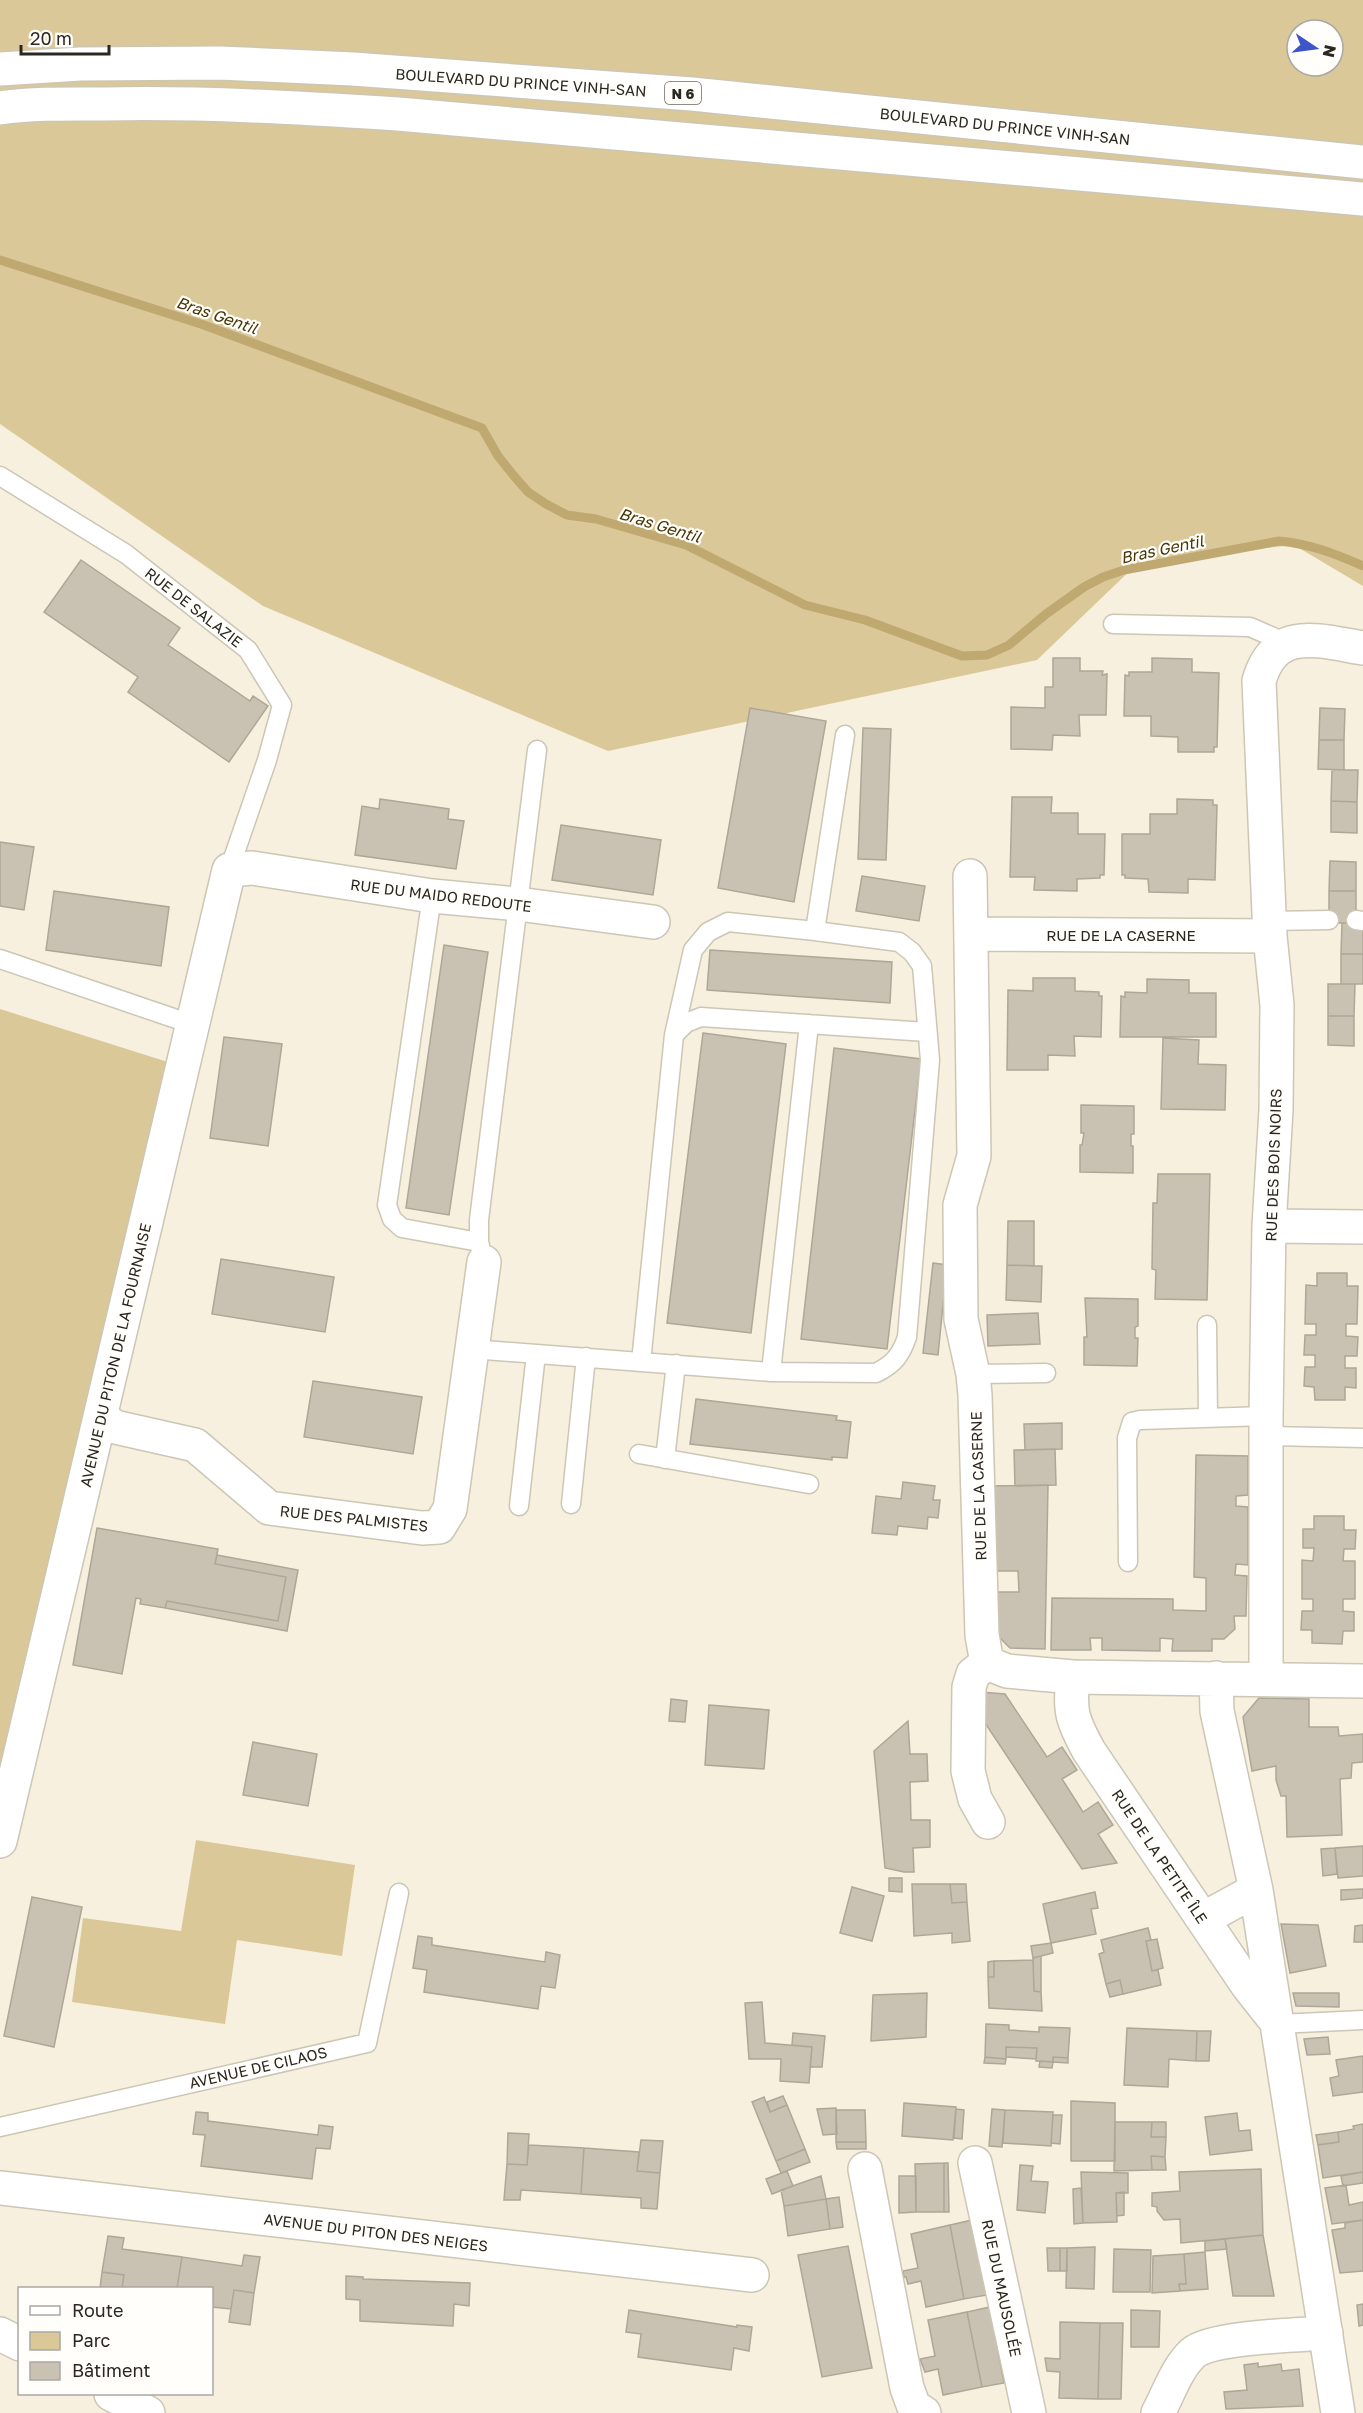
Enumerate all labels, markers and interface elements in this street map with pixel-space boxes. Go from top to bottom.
scale bar [21,18,110,56]
north arrow [1285,18,1345,78]
text: 20 m [30,27,72,49]
text: N [1319,43,1341,60]
street label: BOULEVARD DU PRINCE VINH-SAN [395,64,647,100]
road number: N 6 [665,82,701,104]
street label: BOULEVARD DU PRINCE VINH-SAN [879,104,1131,148]
water label: Bras Gentil [174,292,261,338]
water label: Bras Gentil [617,503,704,547]
water label: Bras Gentil [1119,530,1206,568]
street label: RUE DE SALAZIE [142,563,246,651]
street label: RUE DU MAIDO REDOUTE [349,875,533,915]
street label: RUE DE LA CASERNE [1046,926,1196,944]
street label: RUE DES BOIS NOIRS [1261,1088,1285,1242]
street label: AVENUE DU PITON DE LA FOURNAISE [76,1221,154,1489]
street label: RUE DE LA CASERNE [966,1411,990,1561]
street label: RUE DES PALMISTES [279,1501,429,1535]
street label: RUE DE LA PETITE ÎLE [1108,1786,1212,1926]
street label: AVENUE DE CILAOS [187,2042,329,2092]
street label: AVENUE DU PITON DES NEIGES [263,2209,489,2255]
street label: RUE DU MAUSOLÉE [979,2218,1025,2358]
legend [18,2287,213,2395]
text: Route [72,2299,123,2321]
text: Parc [72,2329,111,2351]
text: Bâtiment [72,2359,151,2381]

